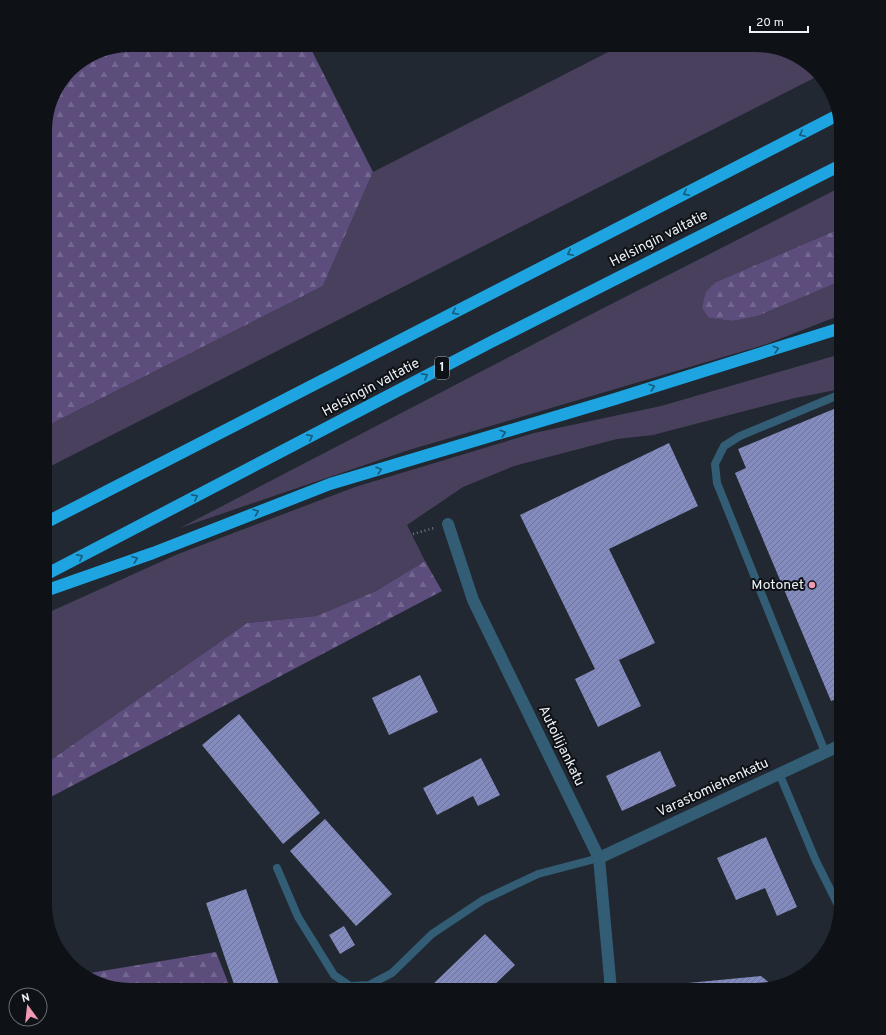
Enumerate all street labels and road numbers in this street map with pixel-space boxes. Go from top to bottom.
street label: Helsingin valtatie [607,207,711,271]
street label: Helsingin valtatie [319,355,423,421]
road number: 1 [435,357,449,379]
street label: Autoilijankatu [534,703,588,789]
street label: Varastomiehenkatu [654,755,772,821]

